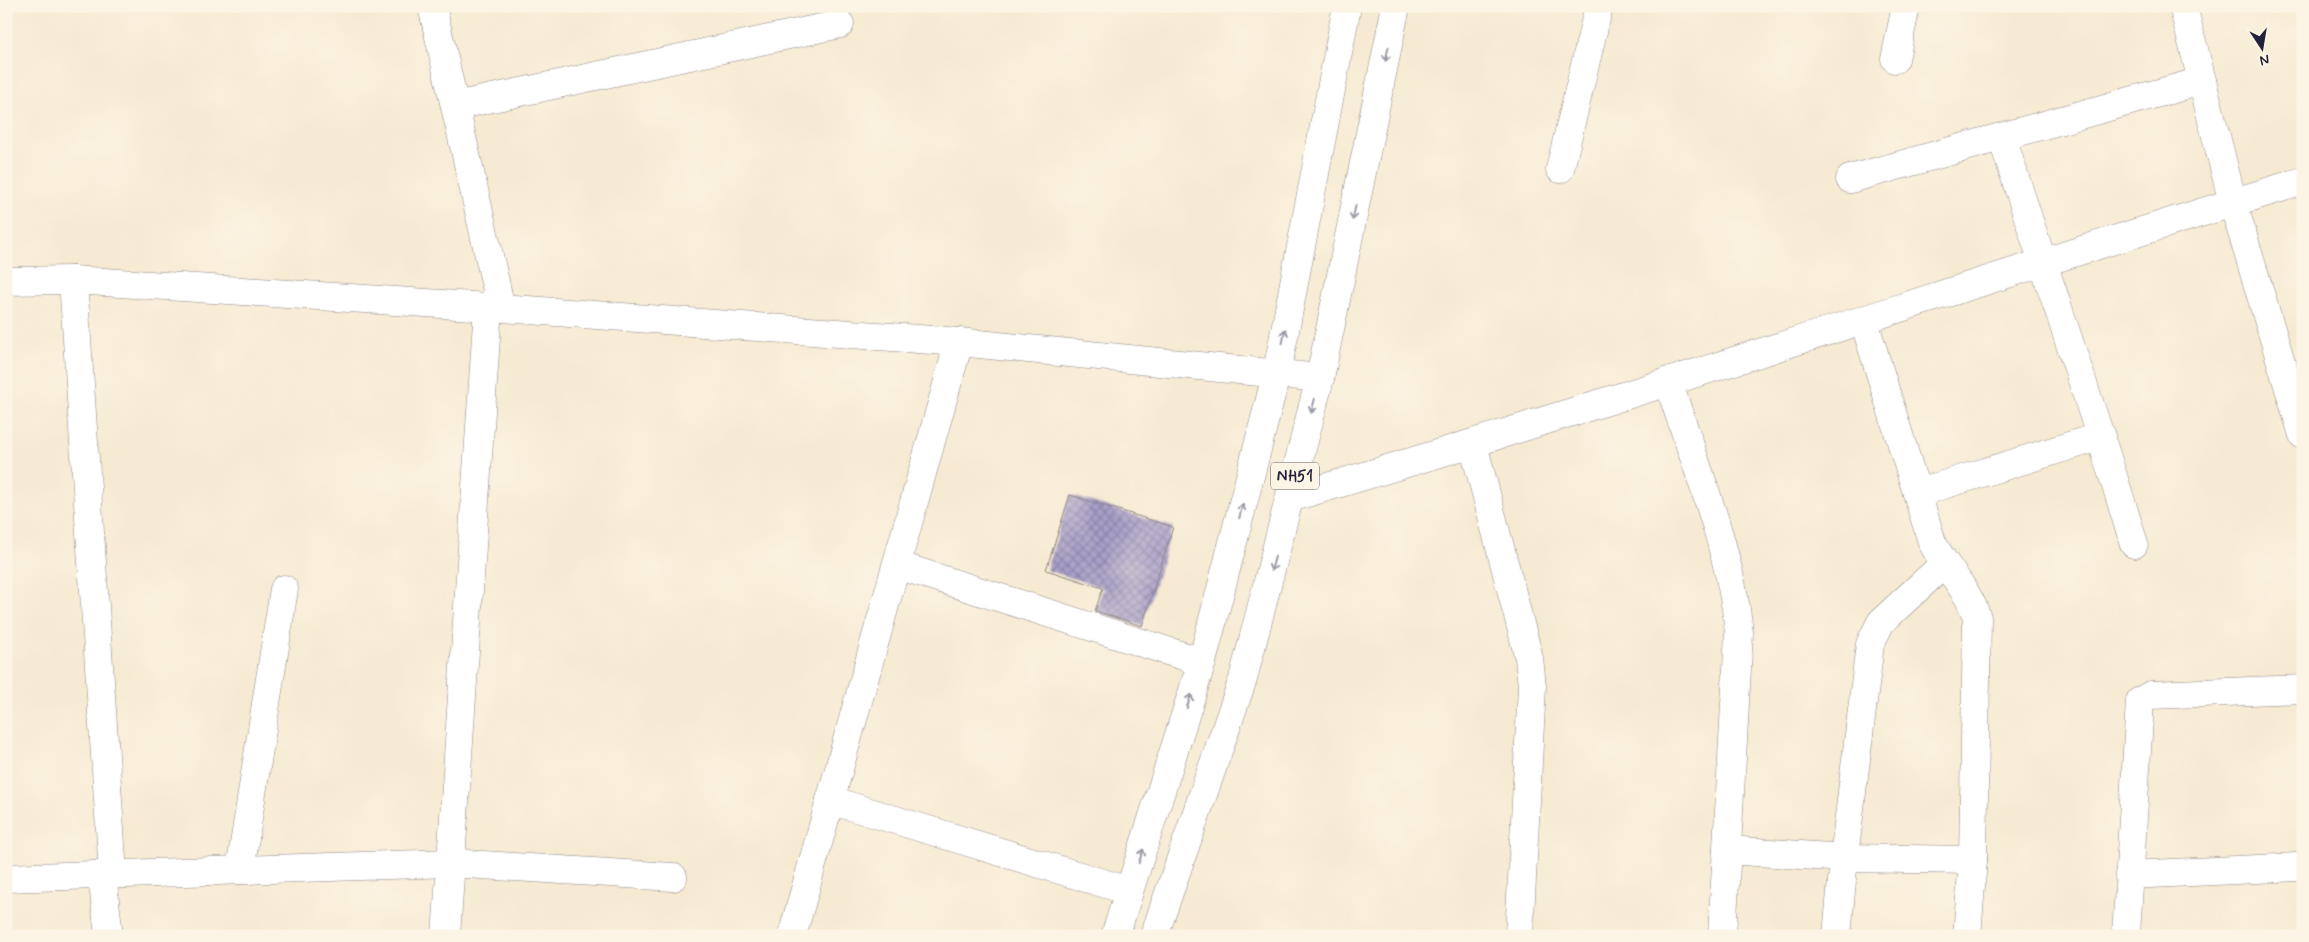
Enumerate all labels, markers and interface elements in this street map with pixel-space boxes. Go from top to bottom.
north arrow [2236,22,2286,72]
one-way arrow [1381,46,1391,62]
text: N [2258,50,2271,70]
one-way arrow [1349,205,1358,221]
one-way arrow [1279,328,1289,344]
one-way arrow [1308,398,1317,414]
road number: NH51 [1271,462,1319,490]
one-way arrow [1237,503,1246,519]
one-way arrow [1267,555,1277,571]
one-way arrow [1185,694,1195,710]
one-way arrow [1136,848,1146,864]

